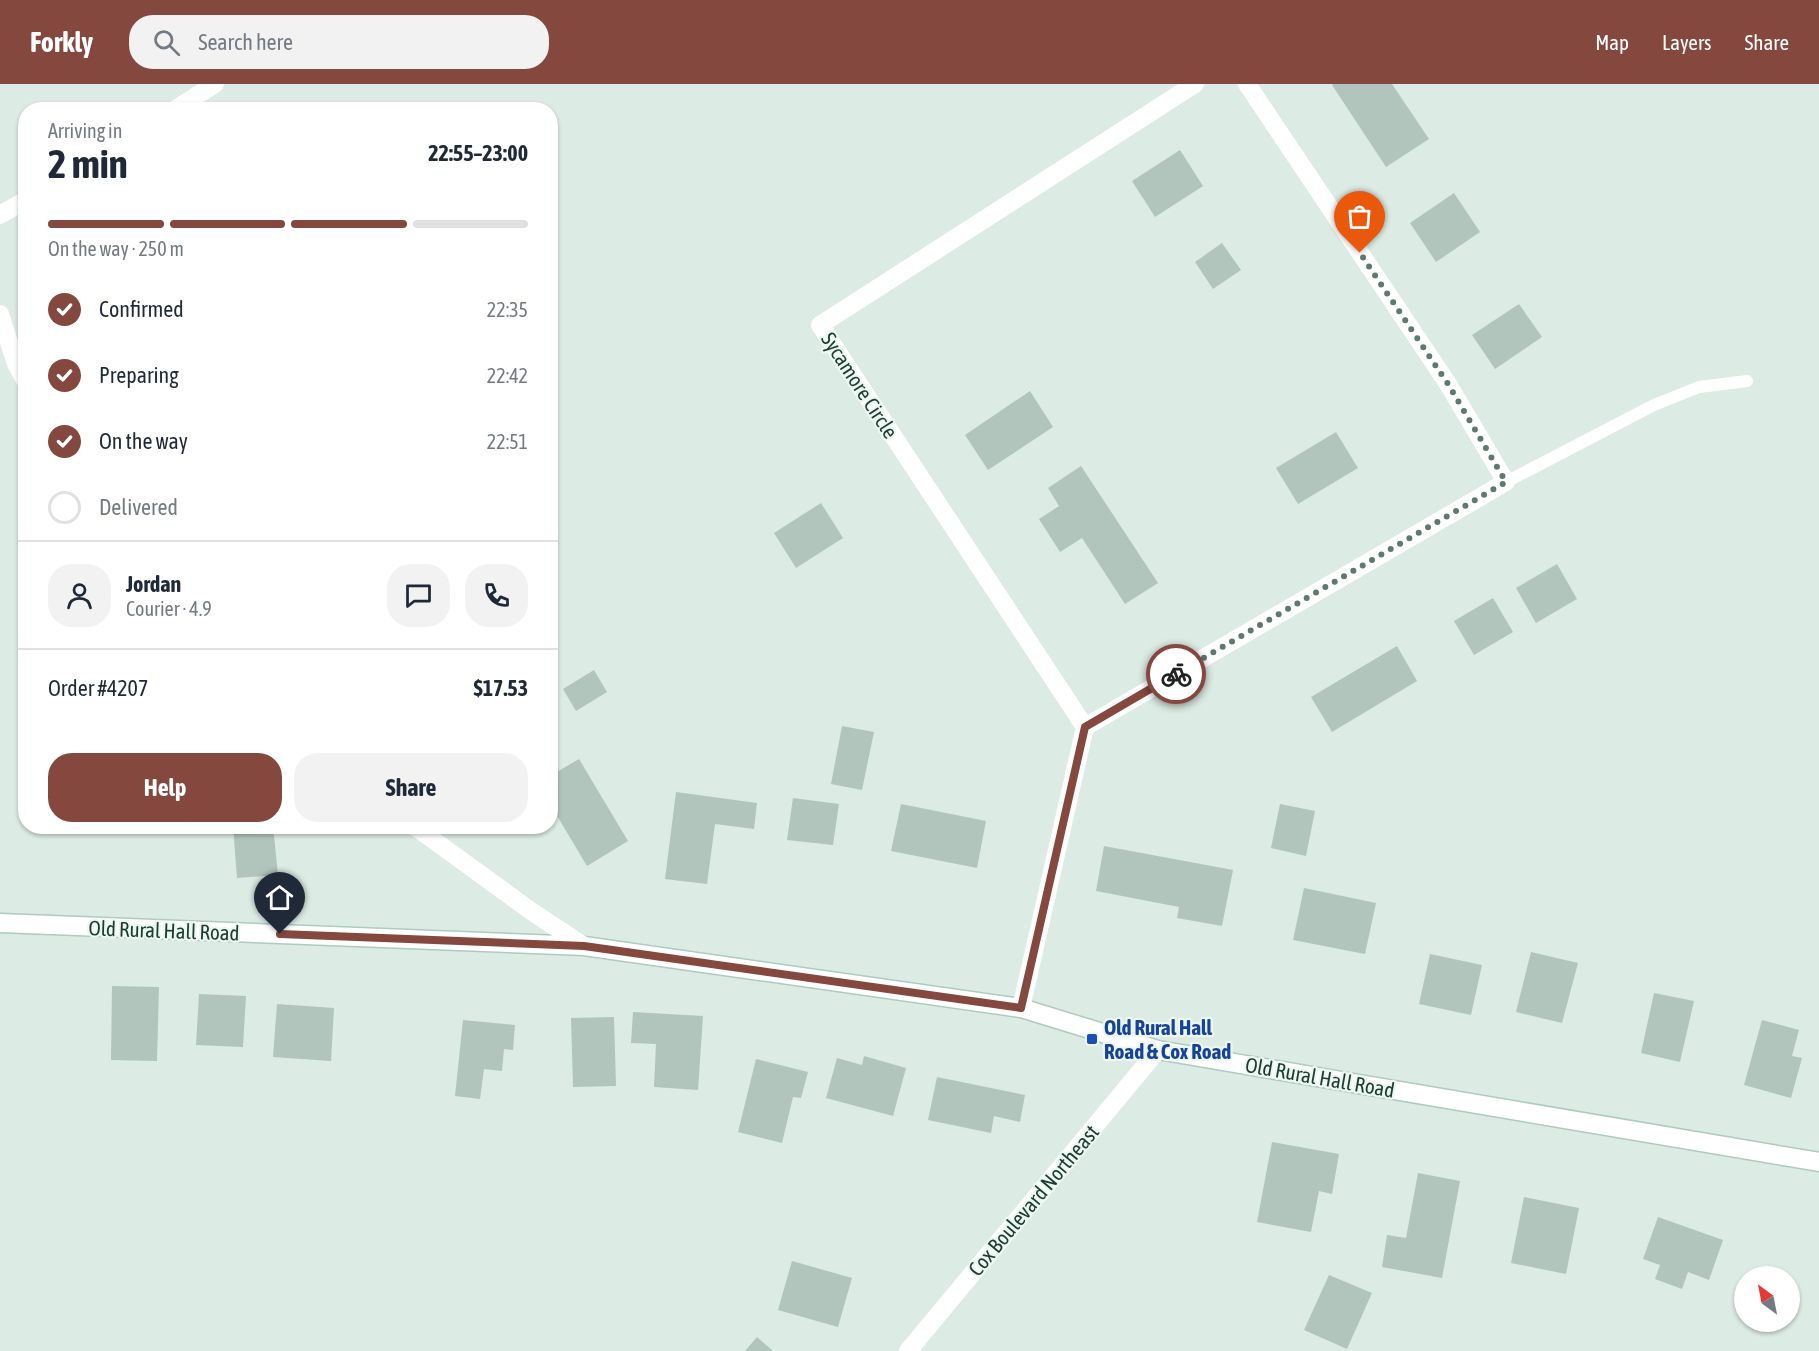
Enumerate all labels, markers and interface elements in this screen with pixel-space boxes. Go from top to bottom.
search box [129,15,549,69]
text: Forkly [30,26,93,58]
icon: search [150,26,183,59]
text: Search here [198,29,293,55]
text: Map [1595,30,1629,54]
text: Layers [1662,30,1712,54]
text: Share [1745,30,1789,54]
text: Arriving in [48,119,122,142]
text: 22:55–23:00 [428,140,528,166]
text: 2 min [48,142,128,186]
pin [1334,191,1385,253]
icon: bag [1343,200,1376,233]
text: On the way · 250 m [48,237,184,260]
icon: check [48,293,81,326]
text: Confirmed [99,296,184,322]
text: 22:35 [487,298,528,321]
street label: Sycamore Circle [817,328,903,442]
icon: check [48,359,81,392]
text: Preparing [99,362,179,388]
text: 22:42 [487,364,528,387]
icon: check [48,425,81,458]
text: On the way [99,428,188,454]
text: 22:51 [487,430,528,453]
text: Delivered [99,494,178,520]
button: person [48,564,111,627]
button: chat [387,564,450,627]
button: phone [465,564,528,627]
text: Jordan [126,571,181,597]
text: Courier · 4.9 [126,597,212,620]
courier [1146,644,1206,704]
icon: bike [1160,658,1193,691]
text: Order #4207 [48,675,148,701]
text: $17.53 [473,675,528,701]
button: Help [48,753,282,822]
button: Share [294,753,528,822]
pin [254,872,305,934]
icon: home [263,881,296,914]
street label: Old Rural Hall Road [88,915,240,945]
place label: Old Rural Hall Road & Cox Road [1104,1015,1231,1063]
marker: Old Rural Hall Road & Cox Road [1085,1032,1099,1046]
street label: Old Rural Hall Road [1243,1052,1397,1102]
street label: Cox Boulevard Northeast [963,1120,1103,1280]
north arrow [1734,1266,1800,1332]
map controls [1734,1266,1800,1332]

